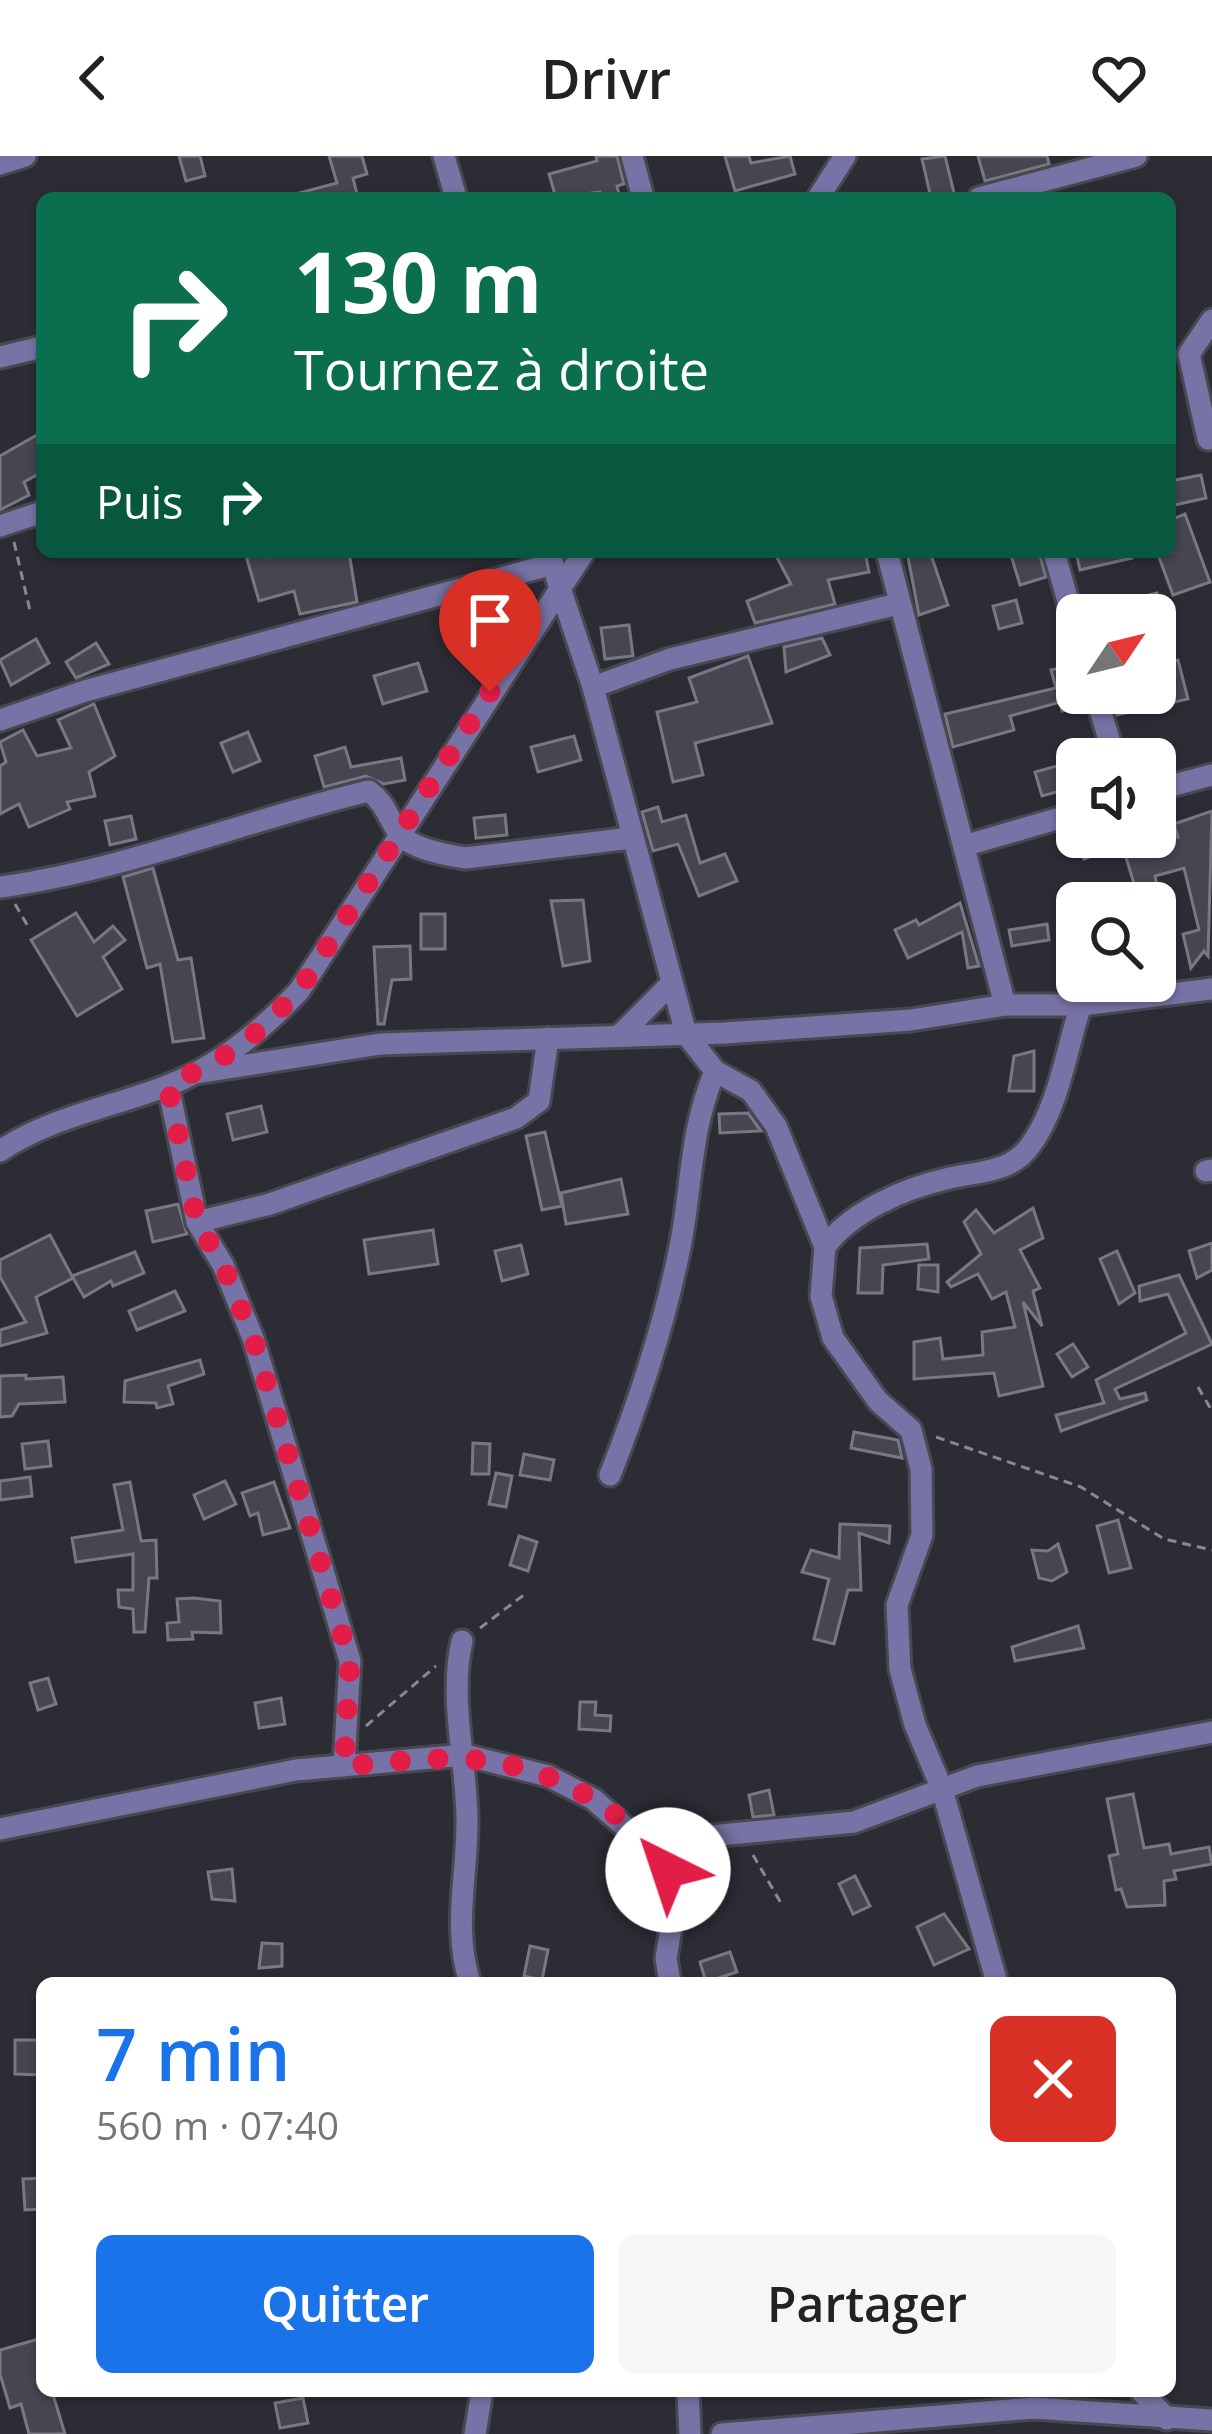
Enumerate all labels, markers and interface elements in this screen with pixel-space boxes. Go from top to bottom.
text: Drivr [541,41,671,115]
icon: back [60,45,126,111]
icon: heart [1086,45,1152,111]
text: 130 m [294,223,542,338]
icon: right [96,240,252,396]
text: Tournez à droite [294,332,709,406]
icon: right [207,468,273,534]
text: Puis [96,471,183,532]
pin [439,569,541,692]
icon: arrive [457,587,523,653]
north arrow [1056,594,1176,714]
map controls [1056,594,1176,1002]
button: sound [1056,738,1176,858]
button: search [1056,882,1176,1002]
position arrow [605,1807,731,1933]
text: 7 min [96,2004,290,2102]
button: close [990,2016,1116,2142]
text: 560 m · 07:40 [96,2098,339,2151]
button: Quitter [96,2235,594,2373]
button: Partager [618,2235,1116,2373]

